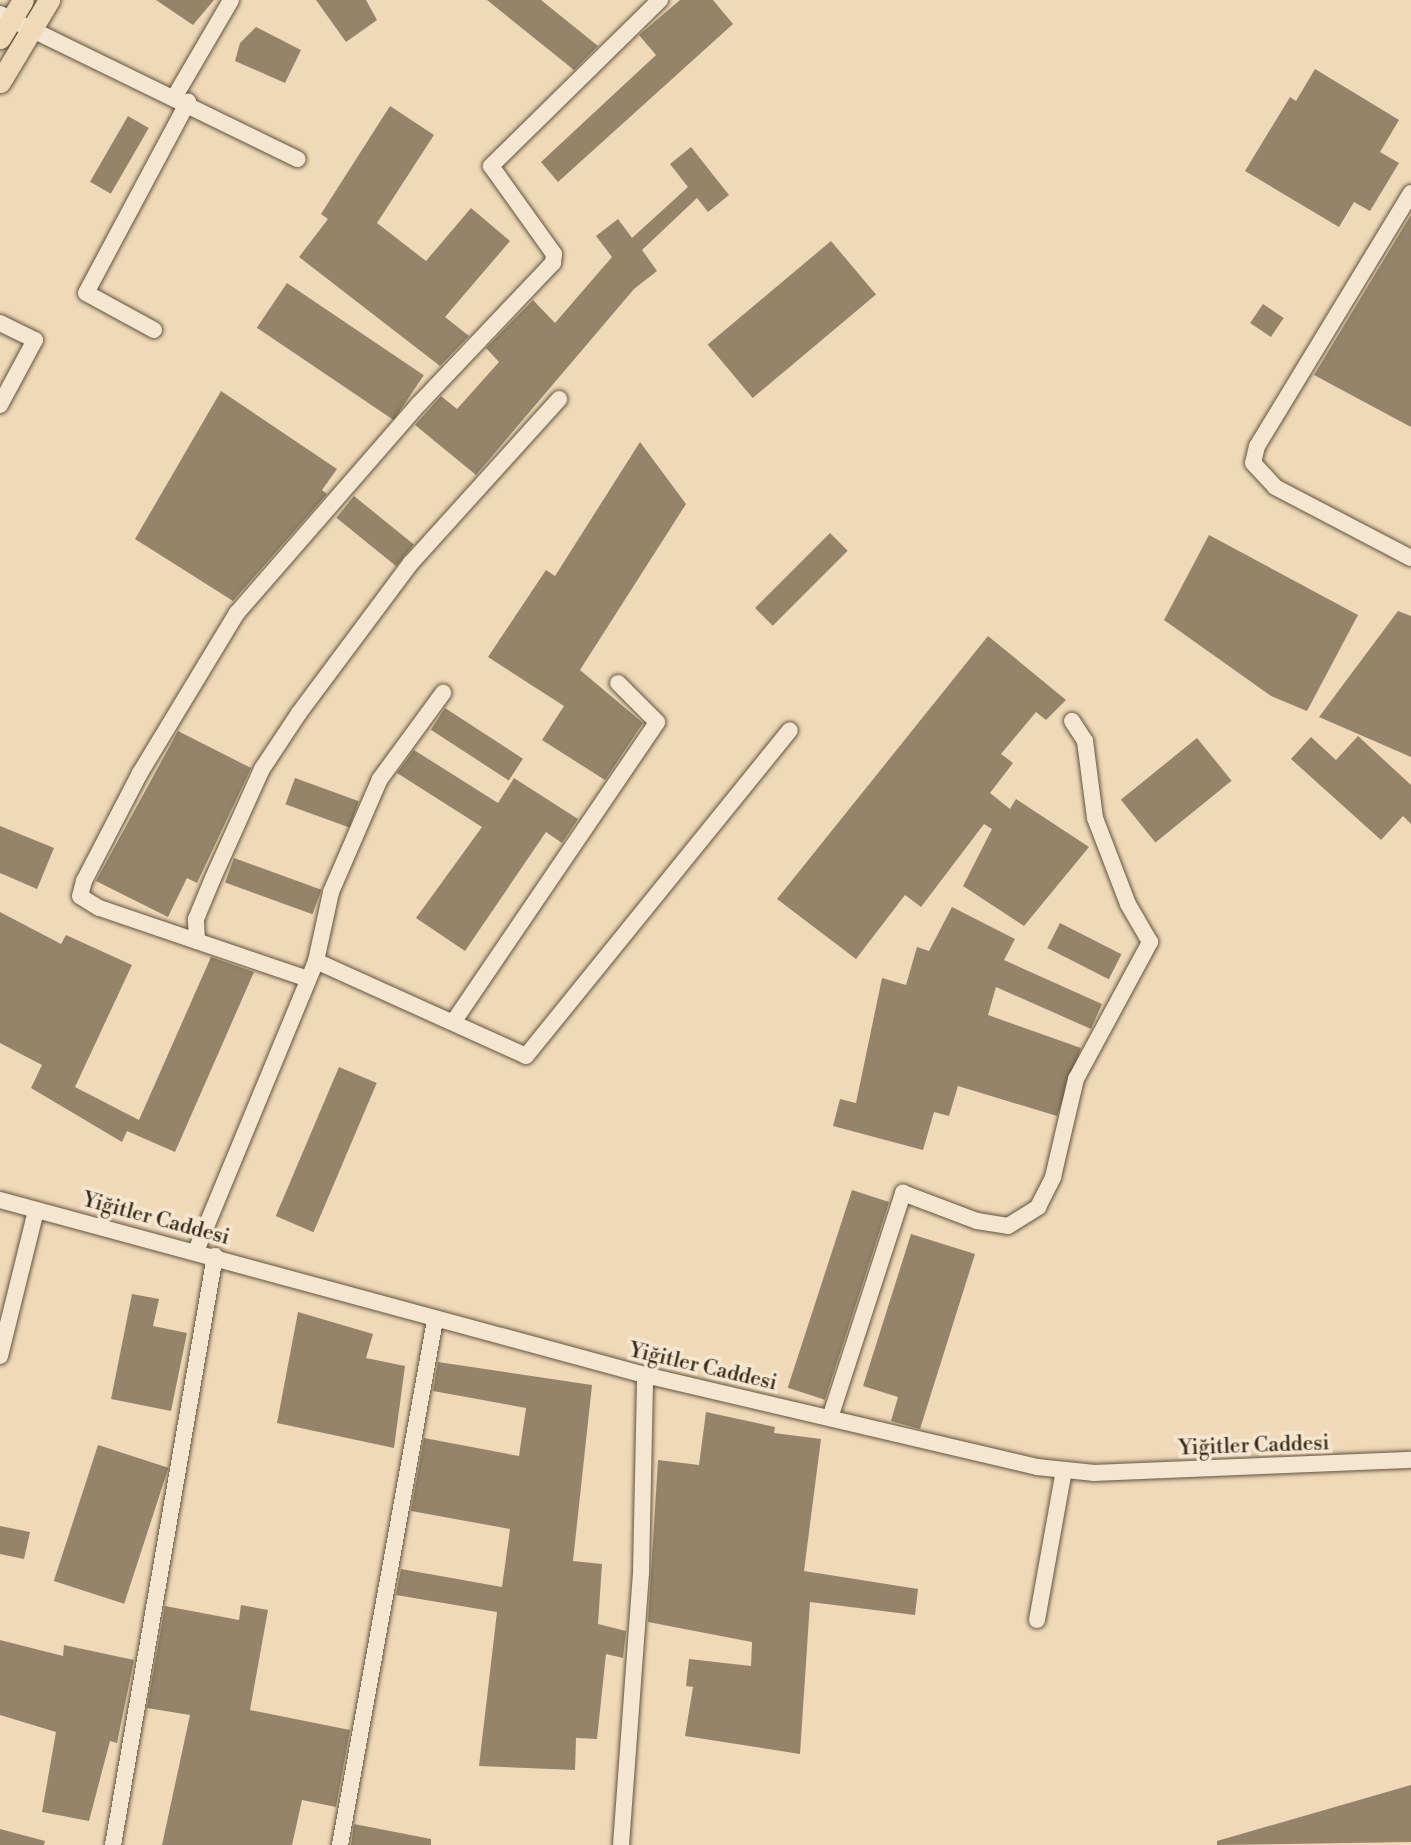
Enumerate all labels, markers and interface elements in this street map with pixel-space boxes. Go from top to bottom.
street label: Yiğitler Caddesi [80,1187,232,1251]
street label: Yiğitler Caddesi [627,1338,779,1396]
street label: Yiğitler Caddesi [1178,1431,1330,1461]

